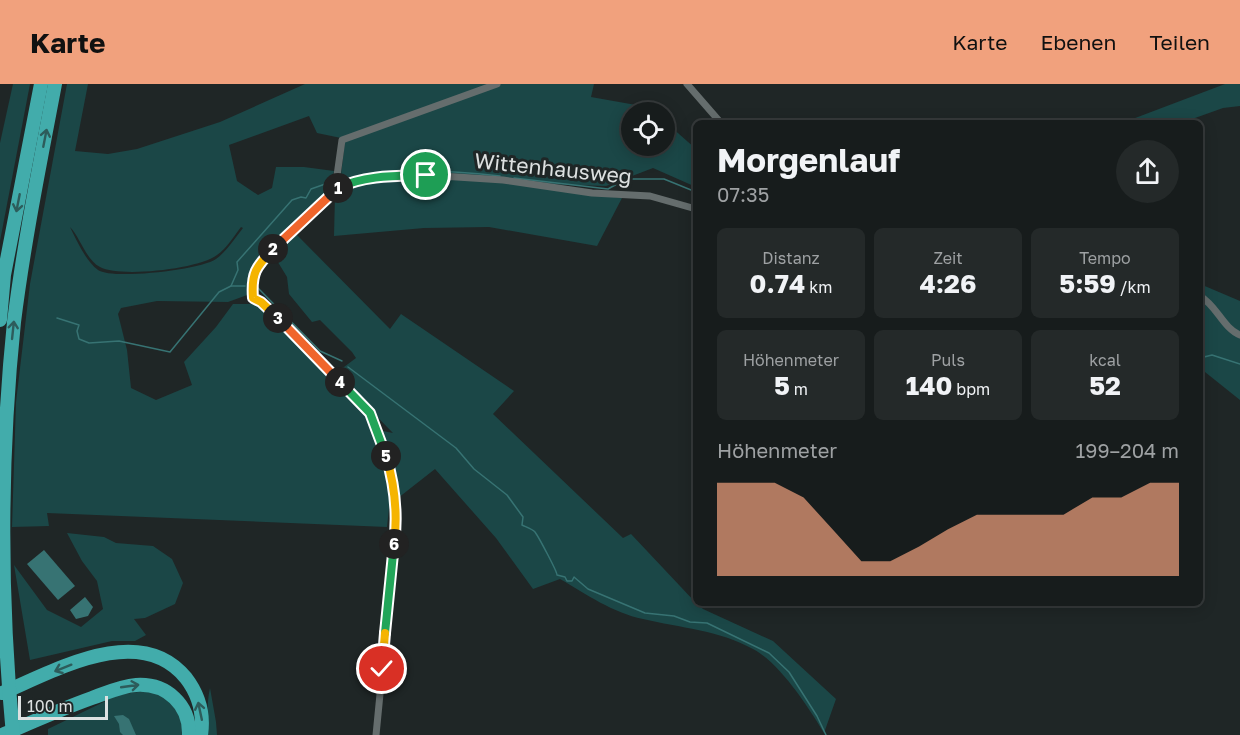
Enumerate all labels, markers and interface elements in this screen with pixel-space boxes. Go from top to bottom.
text: Karte [30,26,105,59]
text: Karte [952,29,1008,55]
text: Ebenen [1041,29,1116,55]
text: Teilen [1149,29,1210,55]
map controls [621,102,675,156]
button: locate [621,102,675,156]
one-way arrow [40,128,51,148]
text: Morgenlauf [717,140,900,179]
button: share [1116,140,1179,203]
street label: Wittenhausweg [473,147,633,189]
pin [400,149,451,200]
icon: arrive [409,158,442,191]
pin: 1 [323,173,353,203]
text: 1 [334,178,342,198]
text: 07:35 [717,182,769,206]
one-way arrow [12,193,23,213]
pin: 2 [258,234,288,264]
text: 2 [268,239,278,259]
text: Distanz [762,248,820,268]
text: Zeit [933,248,963,268]
text: Tempo [1079,248,1131,268]
text: 0.74 [750,268,805,299]
text: 4:26 [920,268,976,299]
text: 5:59 [1059,268,1116,299]
text: km [805,277,832,297]
text: /km [1116,277,1151,297]
pin: 3 [263,303,293,333]
text: 3 [273,308,283,328]
one-way arrow [8,321,19,340]
text: Höhenmeter [743,350,839,370]
text: Puls [931,350,965,370]
text: kcal [1089,350,1121,370]
pin: 4 [325,367,355,397]
text: 5 [774,370,790,401]
text: 140 [906,370,952,401]
text: 52 [1089,370,1121,401]
text: 4 [335,372,345,392]
text: m [790,379,808,399]
text: bpm [952,379,990,399]
text: Höhenmeter [717,438,837,462]
text: 199–204 m [1076,438,1179,462]
pin: 5 [371,441,401,471]
text: 5 [381,446,391,466]
pin: 6 [379,529,409,559]
text: 6 [389,534,399,554]
pin [356,643,407,694]
icon: check [365,652,398,685]
one-way arrow [55,663,73,674]
one-way arrow [120,681,140,692]
scale bar [18,693,108,720]
text: 100 m [27,696,73,716]
one-way arrow [194,701,205,721]

